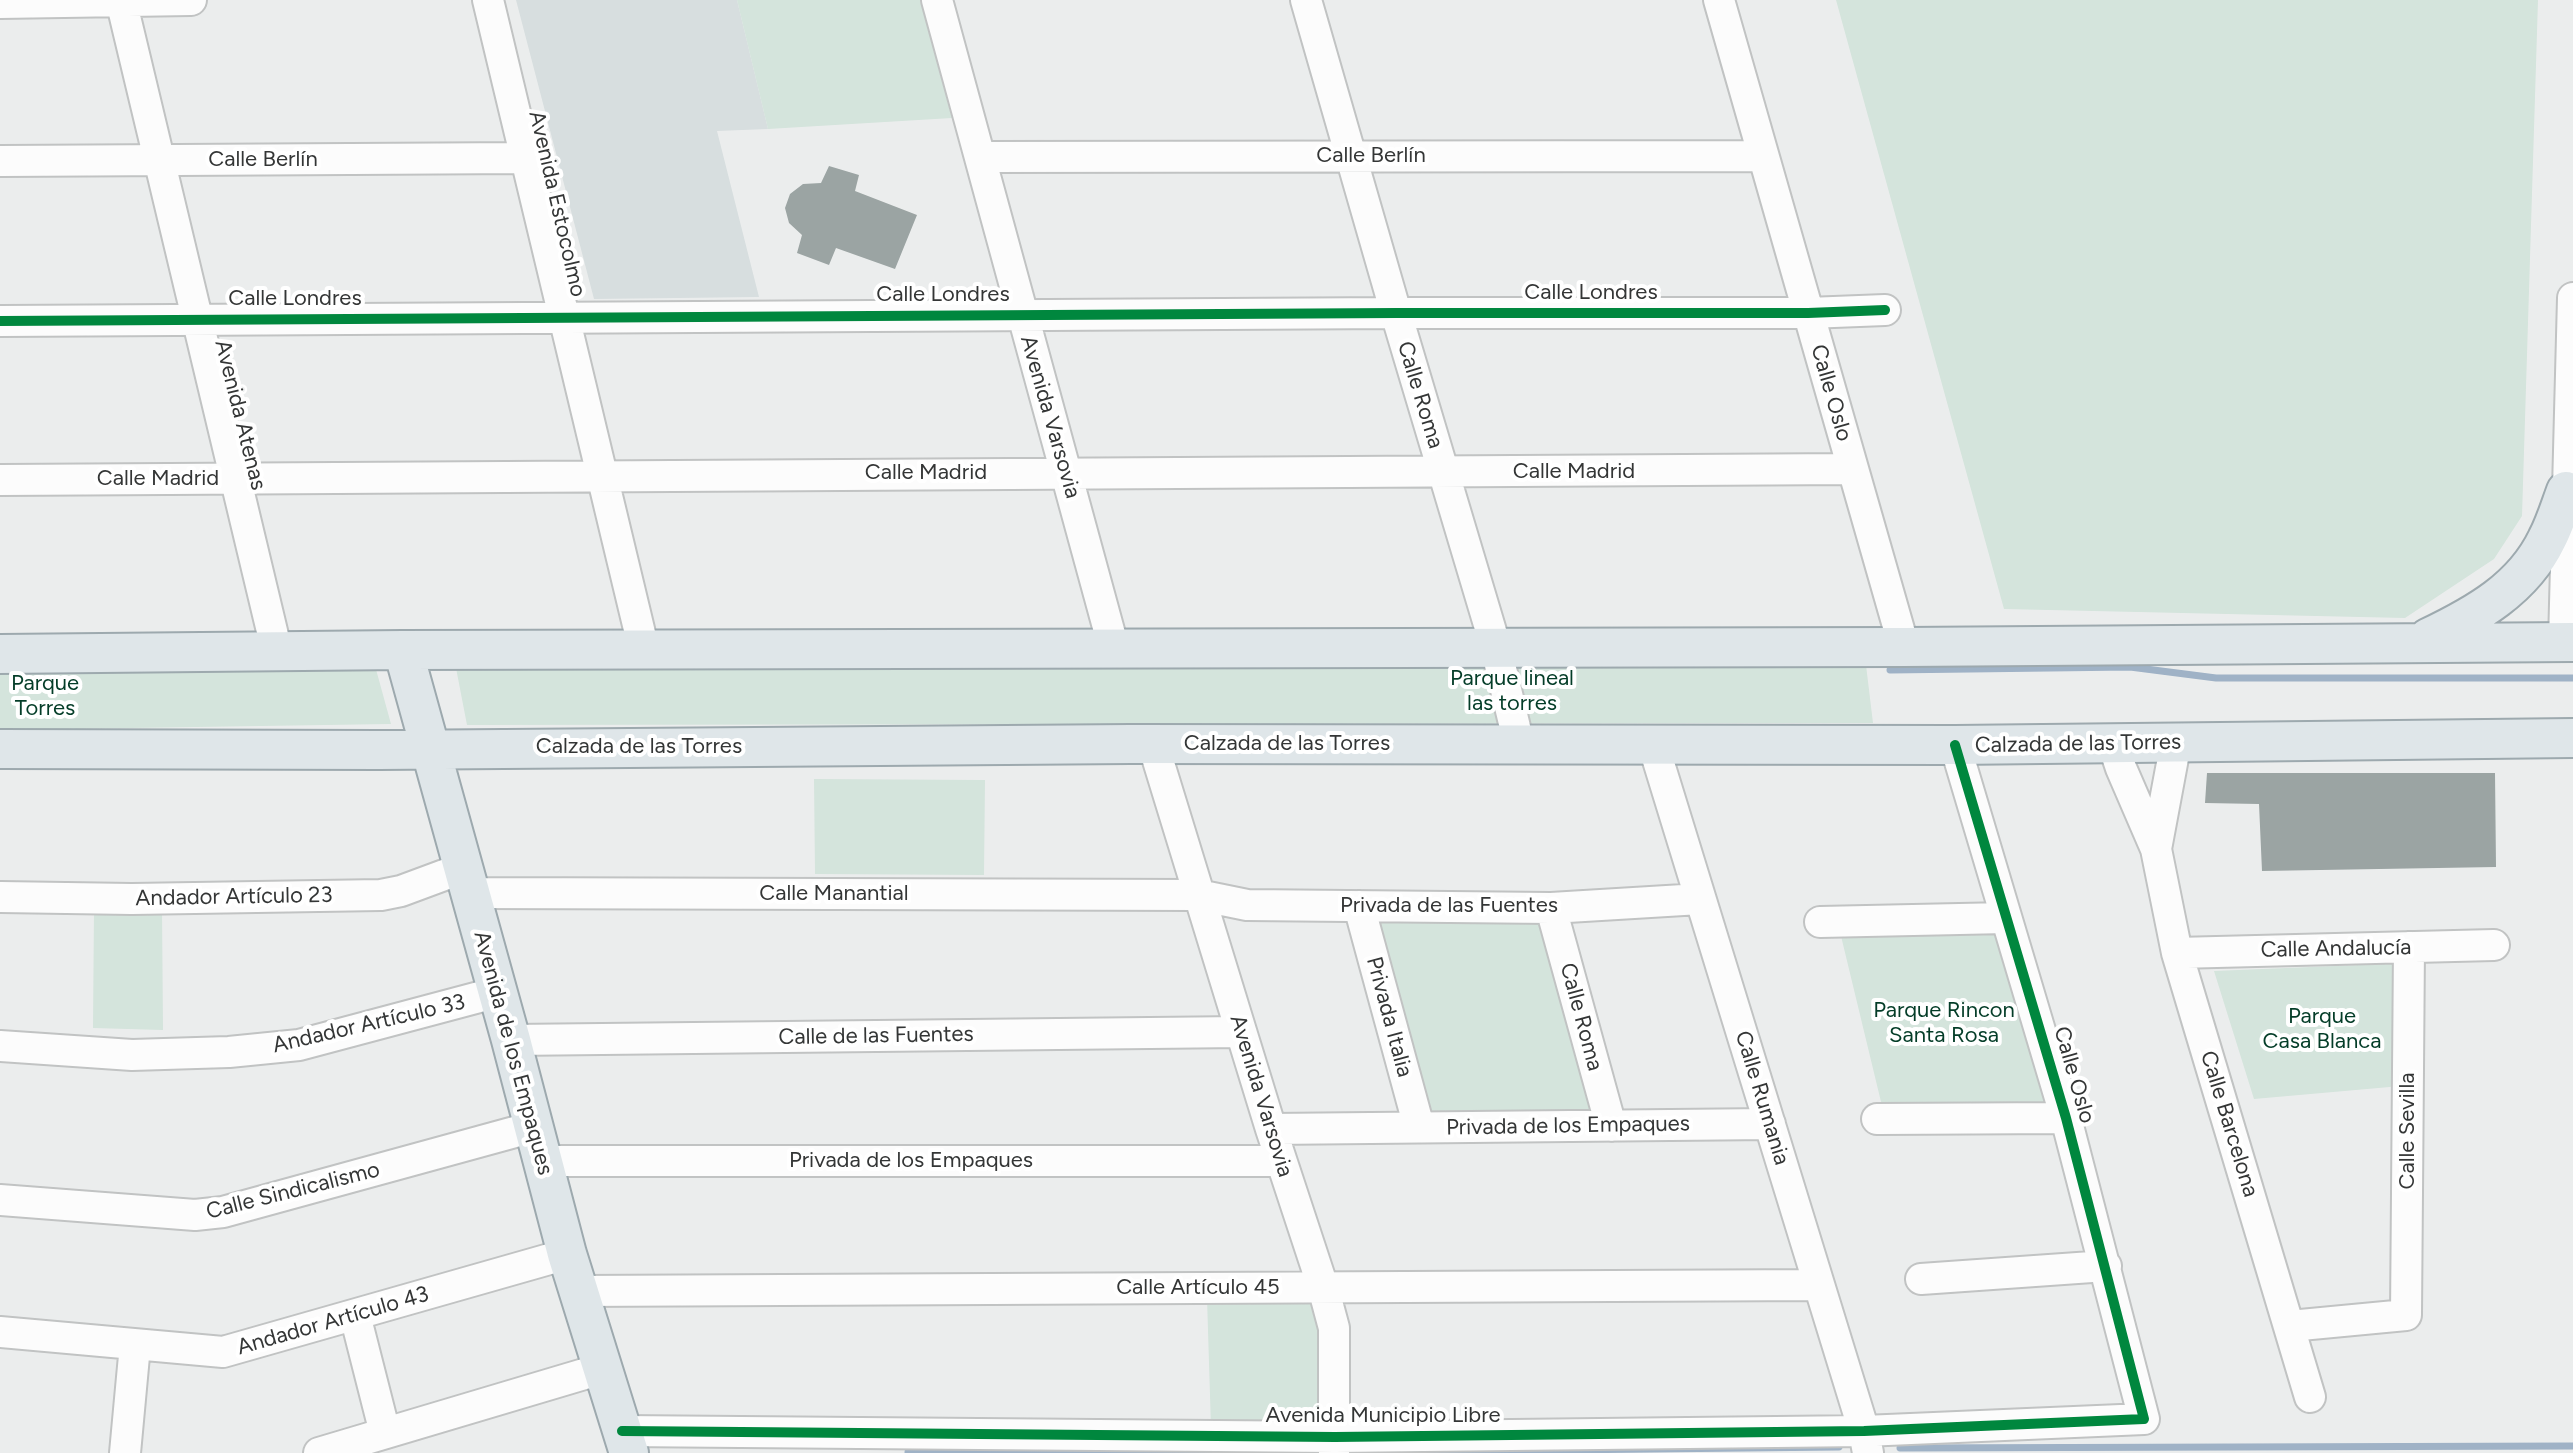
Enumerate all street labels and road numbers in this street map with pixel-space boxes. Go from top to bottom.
street label: Avenida Estocolmo [523,108,591,300]
street label: Calle Berlín [1316,143,1426,169]
street label: Calle Berlín [208,147,318,173]
street label: Calle Londres [1524,280,1658,306]
street label: Calle Londres [876,282,1010,308]
street label: Calle Londres [228,286,362,312]
street label: Avenida Varsovia [1014,332,1086,502]
street label: Avenida Atenas [209,337,271,493]
street label: Calle Roma [1391,338,1449,452]
street label: Calle Oslo [1805,342,1857,444]
street label: Calle Madrid [1513,459,1635,485]
street label: Calle Madrid [865,460,987,486]
street label: Calle Madrid [97,466,219,492]
street label: Calzada de las Torres [1975,729,2181,759]
street label: Calzada de las Torres [1184,731,1390,757]
street label: Calzada de las Torres [536,734,742,760]
street label: Calle Manantial [759,881,909,907]
street label: Andador Artículo 23 [135,882,333,912]
street label: Privada de las Fuentes [1340,893,1558,919]
street label: Avenida de los Empaques [468,928,558,1178]
street label: Calle Andalucía [2260,934,2412,964]
street label: Privada Italia [1360,954,1418,1080]
street label: Calle Roma [1554,960,1608,1074]
street label: Andador Artículo 33 [270,989,468,1059]
street label: Avenida Varsovia [1224,1012,1298,1180]
street label: Calle de las Fuentes [778,1021,974,1051]
street label: Calle Oslo [2048,1024,2100,1126]
street label: Calle Rumania [1729,1028,1795,1168]
street label: Calle Barcelona [2194,1048,2264,1200]
street label: Calle Sevilla [2395,1073,2421,1189]
street label: Privada de los Empaques [1446,1111,1690,1141]
street label: Privada de los Empaques [789,1148,1033,1174]
street label: Calle Sindicalismo [204,1157,382,1225]
street label: Calle Artículo 45 [1116,1275,1280,1301]
street label: Andador Artículo 43 [234,1281,432,1361]
street label: Avenida Municipio Libre [1265,1403,1501,1429]

